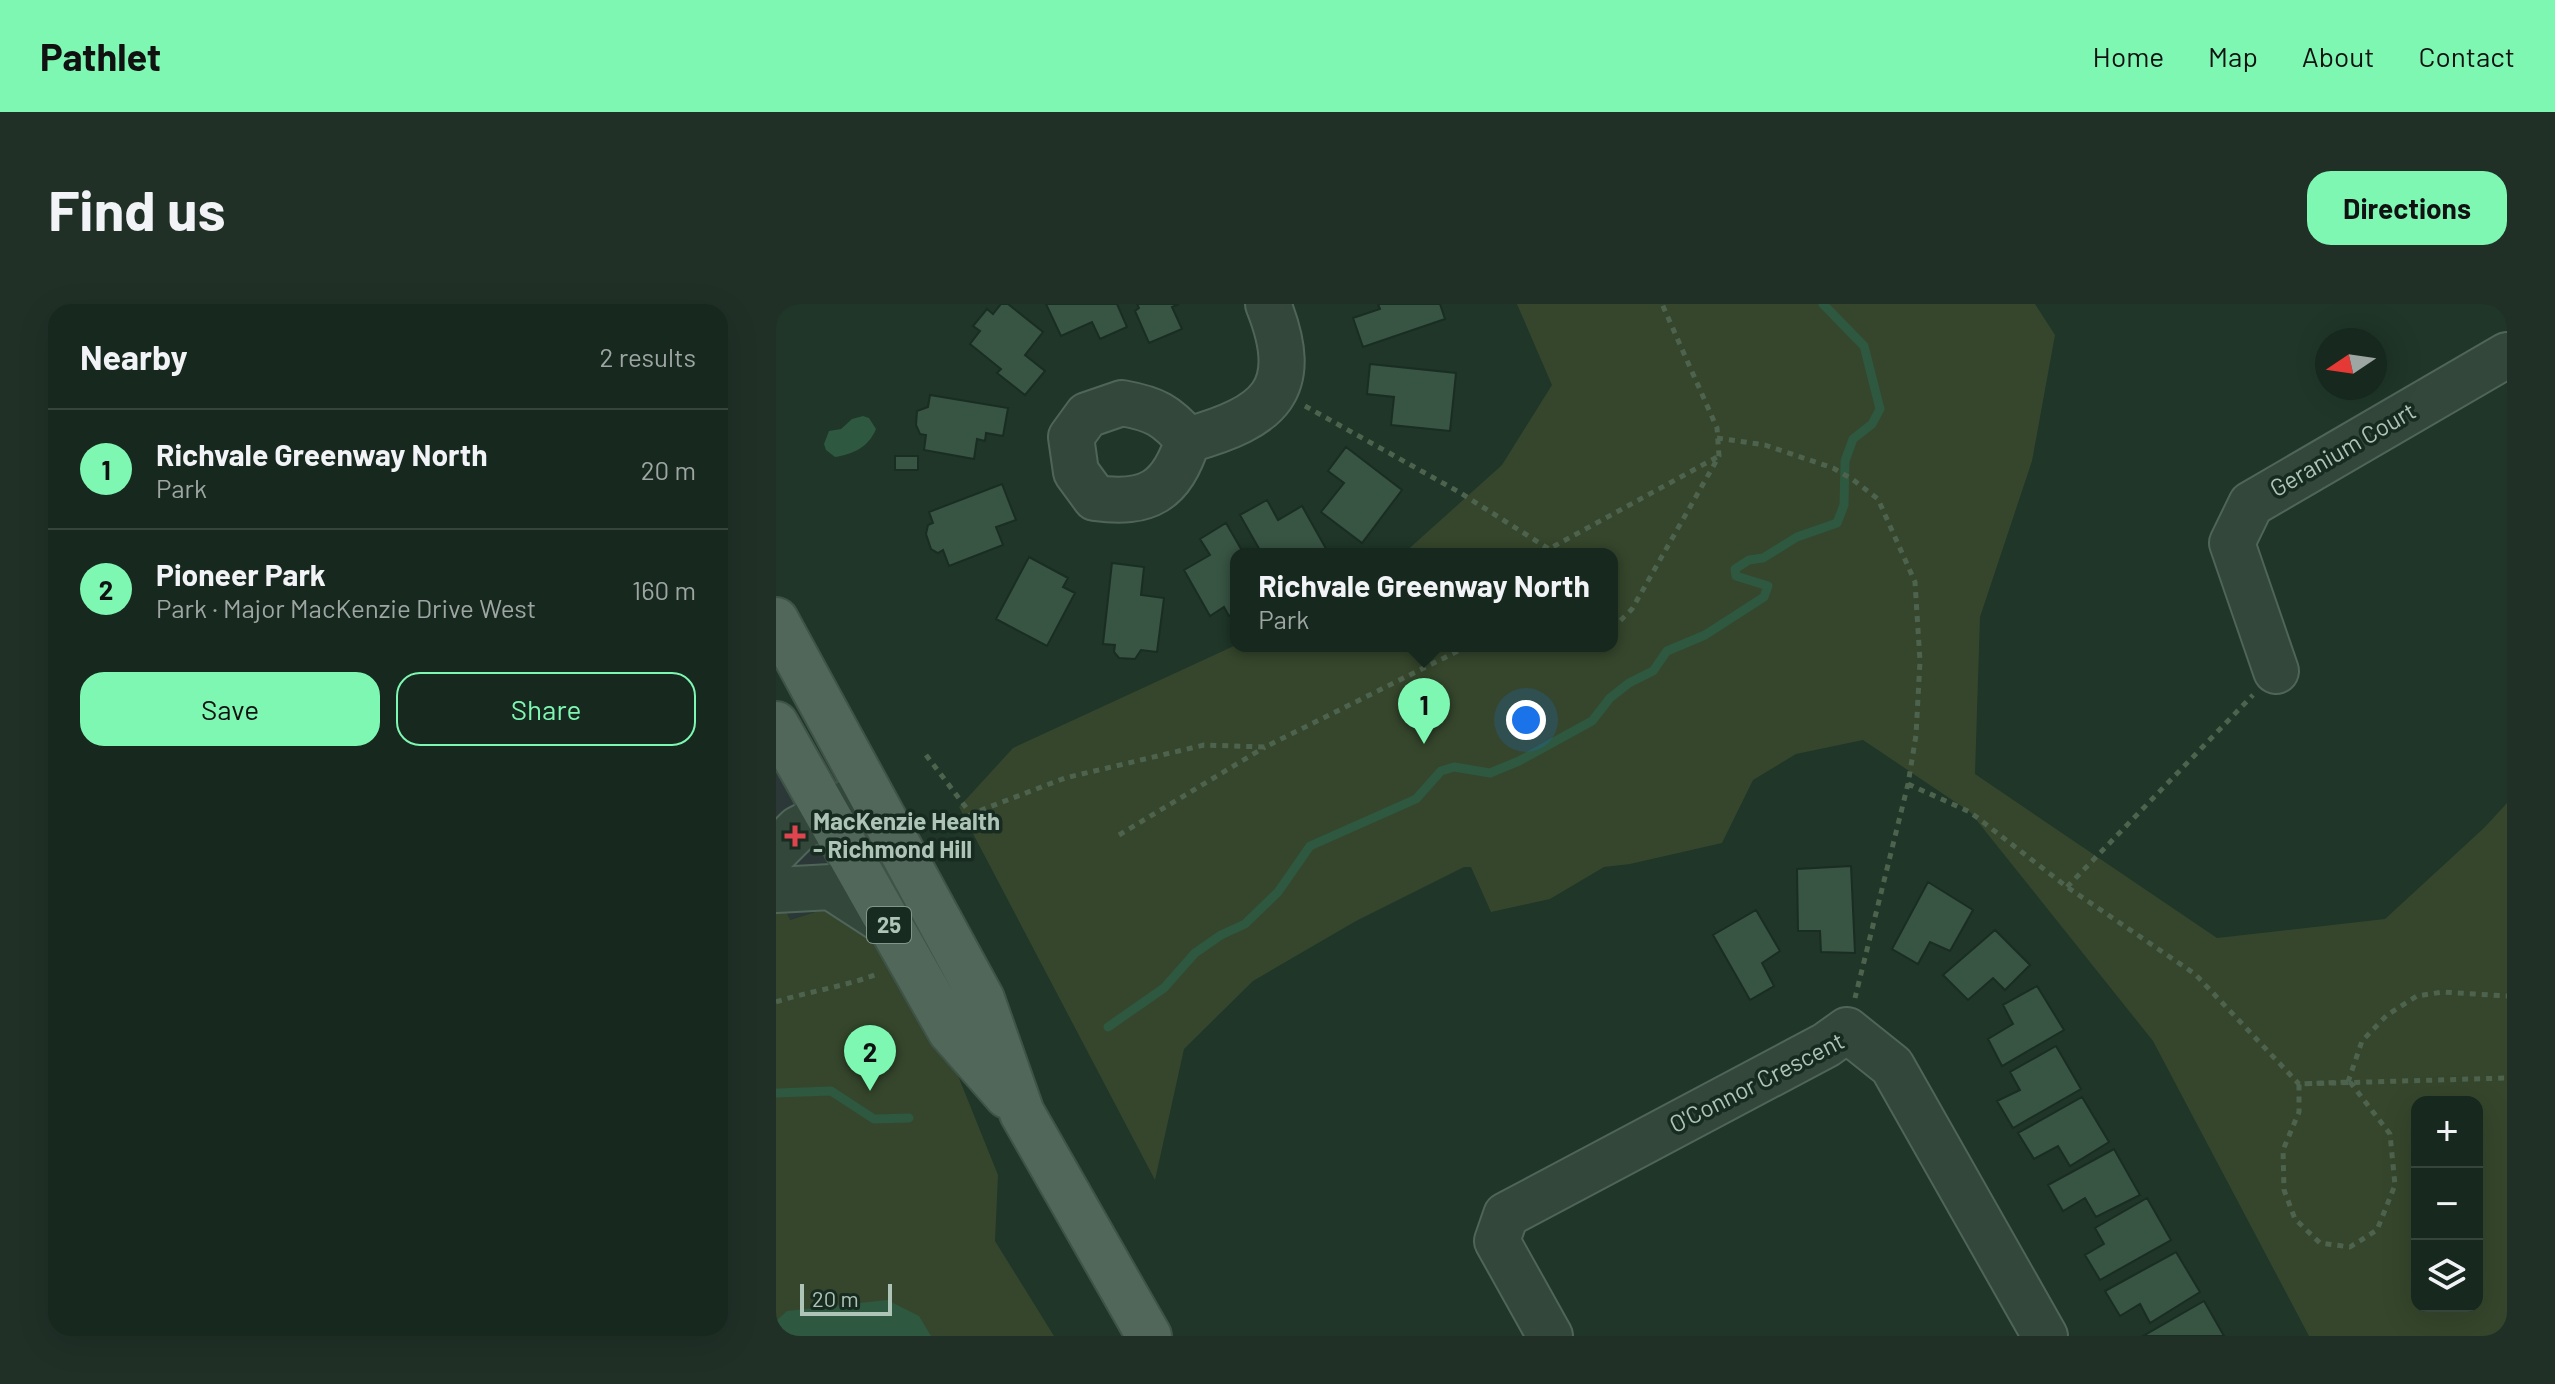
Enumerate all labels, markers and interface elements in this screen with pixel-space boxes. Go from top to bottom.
text: Pathlet [40,33,161,79]
text: Home [2093,39,2164,73]
text: Map [2208,39,2258,73]
text: About [2302,39,2374,73]
text: Contact [2418,39,2515,73]
button: Directions [2307,171,2507,245]
text: Find us [48,175,226,242]
north arrow [2315,328,2387,400]
text: Nearby [80,336,188,377]
text: 2 results [600,341,696,372]
street label: Geranium Court [2264,395,2420,502]
text: Richvale Greenway North [156,436,488,472]
text: 1 [101,454,111,485]
text: 20 m [641,454,696,485]
text: Park [156,472,207,503]
popup [1230,548,1618,652]
text: Pioneer Park [156,556,326,592]
text: Richvale Greenway North [1258,567,1590,603]
text: 2 [99,574,113,605]
text: 160 m [632,574,696,605]
text: Park · Major MacKenzie Drive West [156,592,536,623]
text: Park [1258,603,1309,634]
button: Save [80,672,380,746]
button: Share [396,672,696,746]
pin: 1 [1398,678,1450,744]
your location [1506,700,1546,740]
place label: MacKenzie Health - Richmond Hill [813,806,1000,863]
marker: MacKenzie Health - Richmond Hill [784,825,806,847]
road number: 25 [867,907,911,943]
pin: 2 [844,1025,896,1091]
street label: O'Connor Crescent [1664,1025,1849,1138]
map controls [2411,1096,2483,1312]
button: + [2411,1096,2483,1168]
button: − [2411,1168,2483,1240]
button: layers [2411,1240,2483,1312]
scale bar [800,1280,892,1316]
text: 20 m [812,1285,859,1311]

